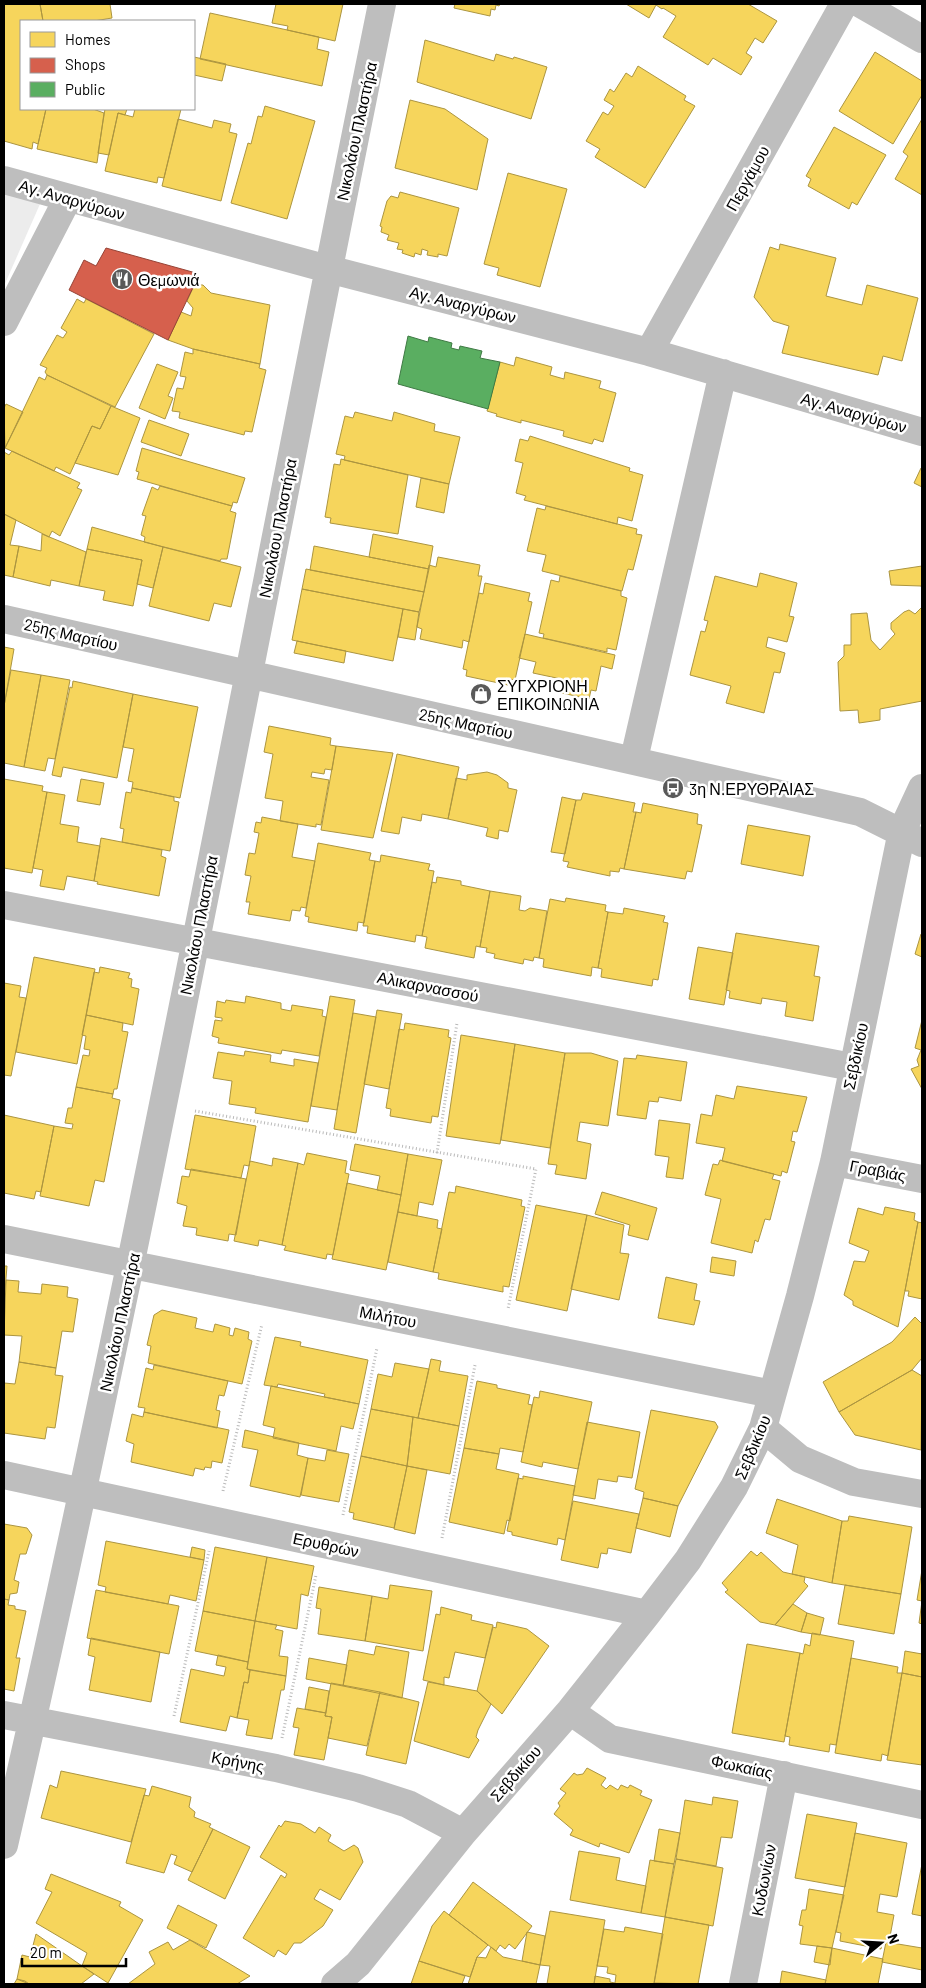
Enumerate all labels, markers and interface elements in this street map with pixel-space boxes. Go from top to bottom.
legend [20,20,195,110]
text: Homes [65,30,110,48]
text: Shops [65,55,105,73]
street label: Νικολάου Πλαστήρα [332,60,380,202]
text: Public [65,80,105,98]
street label: Περγάμου [721,142,773,214]
street label: Αγ. Αναργύρων [17,175,127,223]
restaurant icon: Θεμωνιά [110,267,134,291]
place label: Θεμωνιά [138,270,200,289]
street label: Αγ. Αναργύρων [408,282,518,326]
street label: Αγ. Αναργύρων [799,388,909,436]
street label: Νικολάου Πλαστήρα [254,457,300,599]
street label: 25ης Μαρτίου [22,614,120,654]
place label: ΣΥΓΧΡΙΟΝΗ ΕΠΙΚΟΙΝΩΝΙΑ [497,676,600,713]
shop icon: ΣΥΓΧΡΙΟΝΗ ΕΠΙΚΟΙΝΩΝΙΑ [469,682,493,706]
street label: 25ης Μαρτίου [417,704,515,742]
bus stop icon: 3η Ν.ΕΡΥΘΡΑΙΑΣ [661,776,685,800]
place label: 3η Ν.ΕΡΥΘΡΑΙΑΣ [689,779,814,798]
street label: Νικολάου Πλαστήρα [175,854,221,996]
street label: Αλικαρνασσού [376,967,480,1005]
street label: Σεβδικίου [839,1021,871,1091]
street label: Γραβιάς [848,1155,908,1185]
street label: Νικολάου Πλαστήρα [95,1251,143,1393]
street label: Μιλήτου [358,1301,418,1331]
street label: Σεβδικίου [730,1412,774,1482]
street label: Ερυθρών [291,1528,361,1560]
street label: Σεβδικίου [486,1741,544,1805]
street label: Κρήνης [210,1747,266,1775]
street label: Φωκαίας [709,1750,775,1782]
street label: Κυδωνίων [747,1842,779,1918]
north arrow [856,1918,906,1968]
text: N [884,1932,903,1946]
scale bar [22,1936,126,1968]
text: 20 m [30,1943,62,1961]

